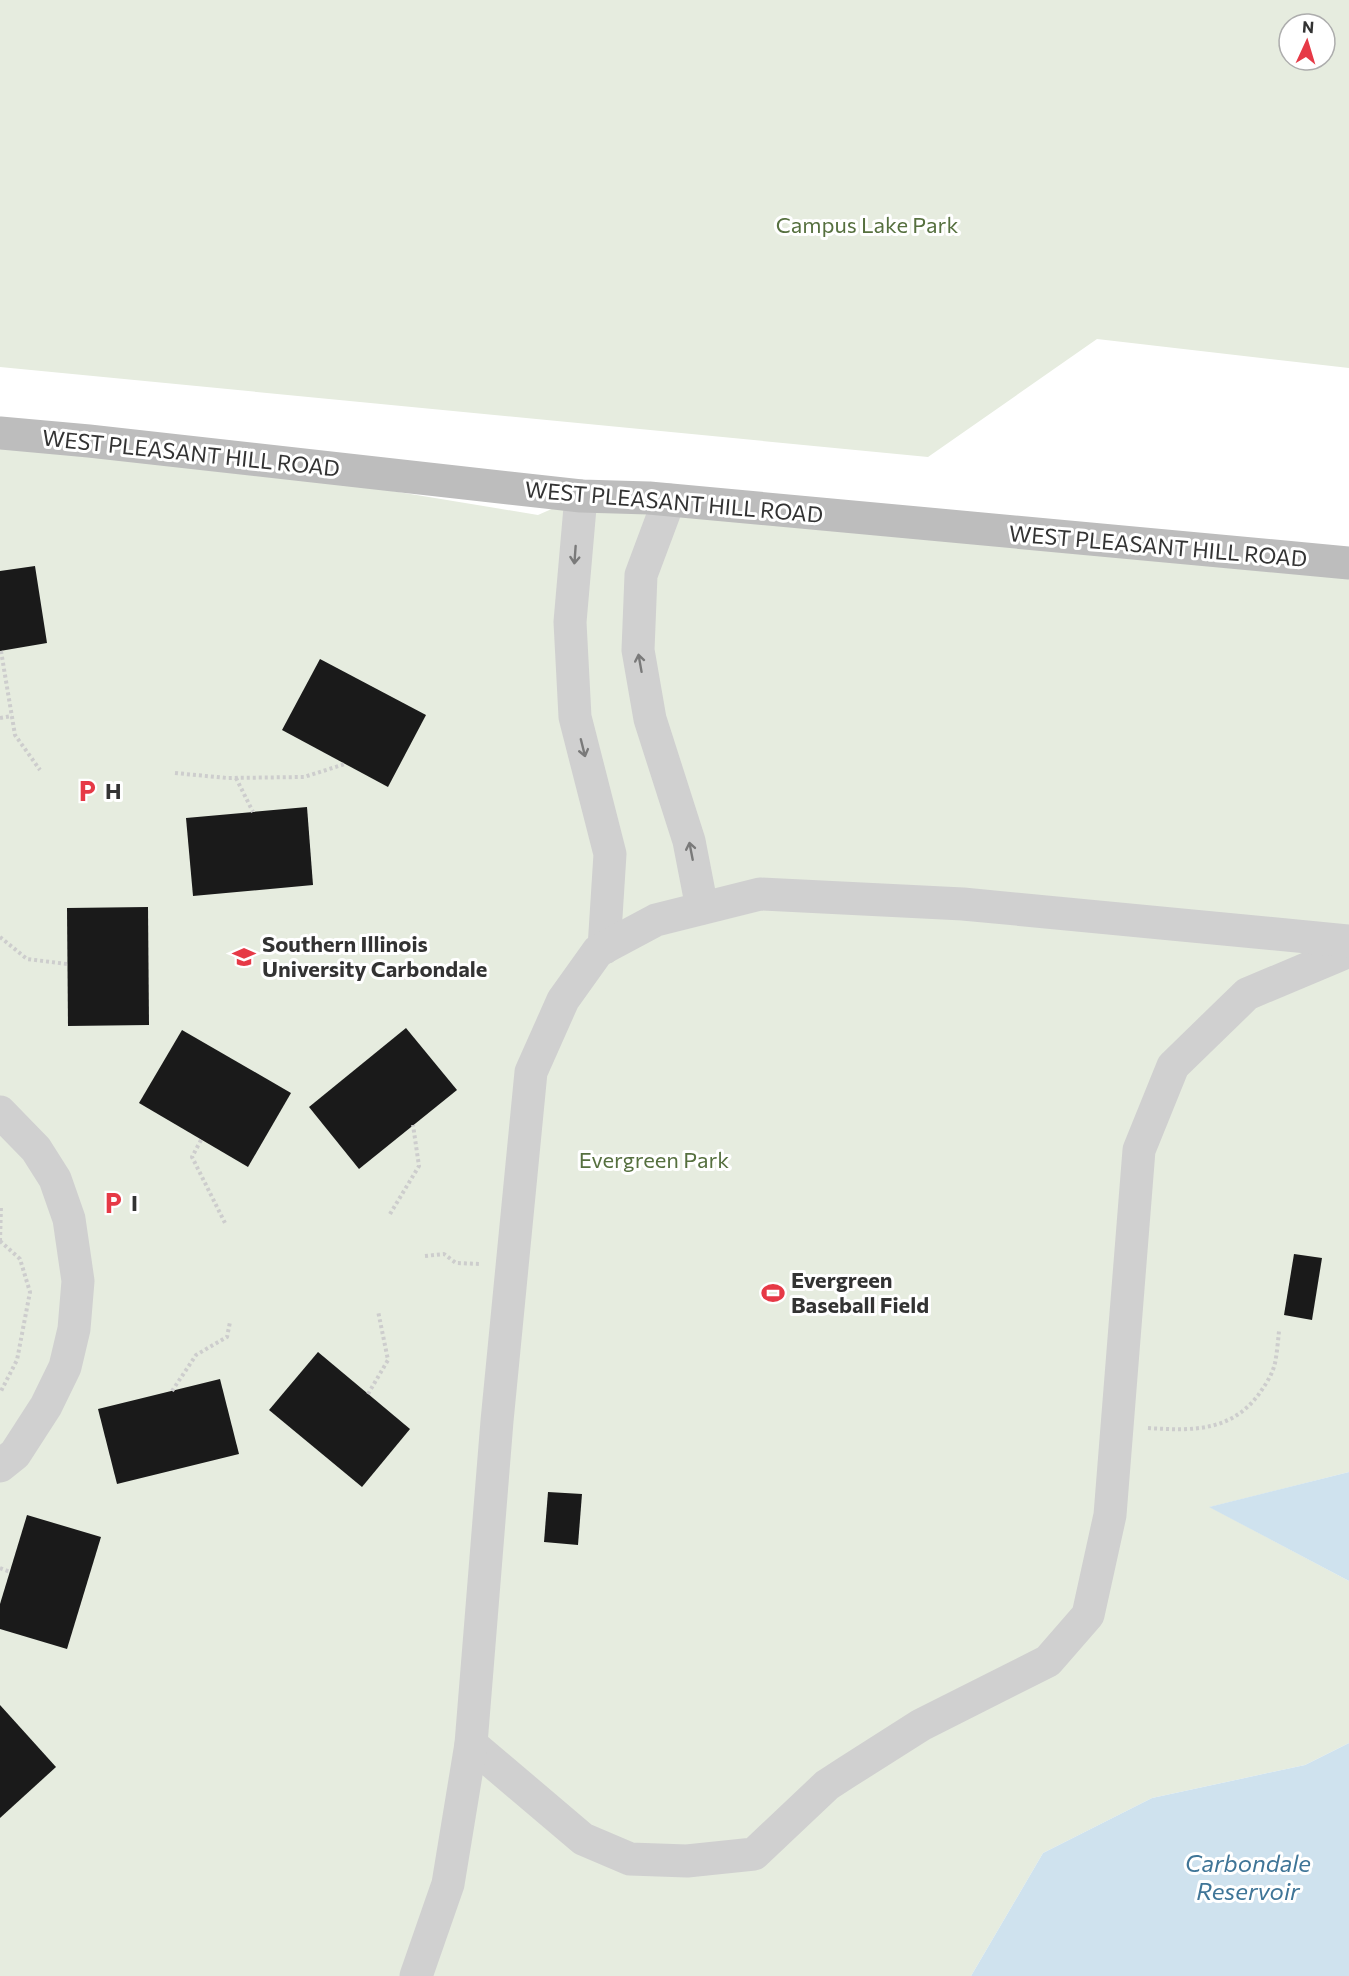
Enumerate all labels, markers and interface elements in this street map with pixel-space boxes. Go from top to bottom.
north arrow [1277,12,1337,72]
text: N [1301,17,1315,36]
park label: Campus Lake Park [776,211,958,238]
street label: WEST PLEASANT HILL ROAD [41,423,341,482]
street label: WEST PLEASANT HILL ROAD [524,475,824,528]
street label: WEST PLEASANT HILL ROAD [1008,519,1308,572]
one-way arrow [569,544,580,564]
one-way arrow [634,654,645,673]
one-way arrow [577,739,589,758]
place label: H [105,777,122,804]
parking icon: H [74,778,100,804]
one-way arrow [685,841,696,861]
place label: Southern Illinois University Carbondale [262,930,487,982]
school or university icon: Southern Illinois University Carbondale [231,944,257,970]
park label: Evergreen Park [579,1146,729,1173]
place label: I [131,1189,138,1216]
parking icon: I [100,1190,126,1216]
place label: Evergreen Baseball Field [791,1266,929,1318]
sports icon: Evergreen Baseball Field [760,1280,786,1306]
water label: Carbondale Reservoir [1185,1848,1311,1905]

